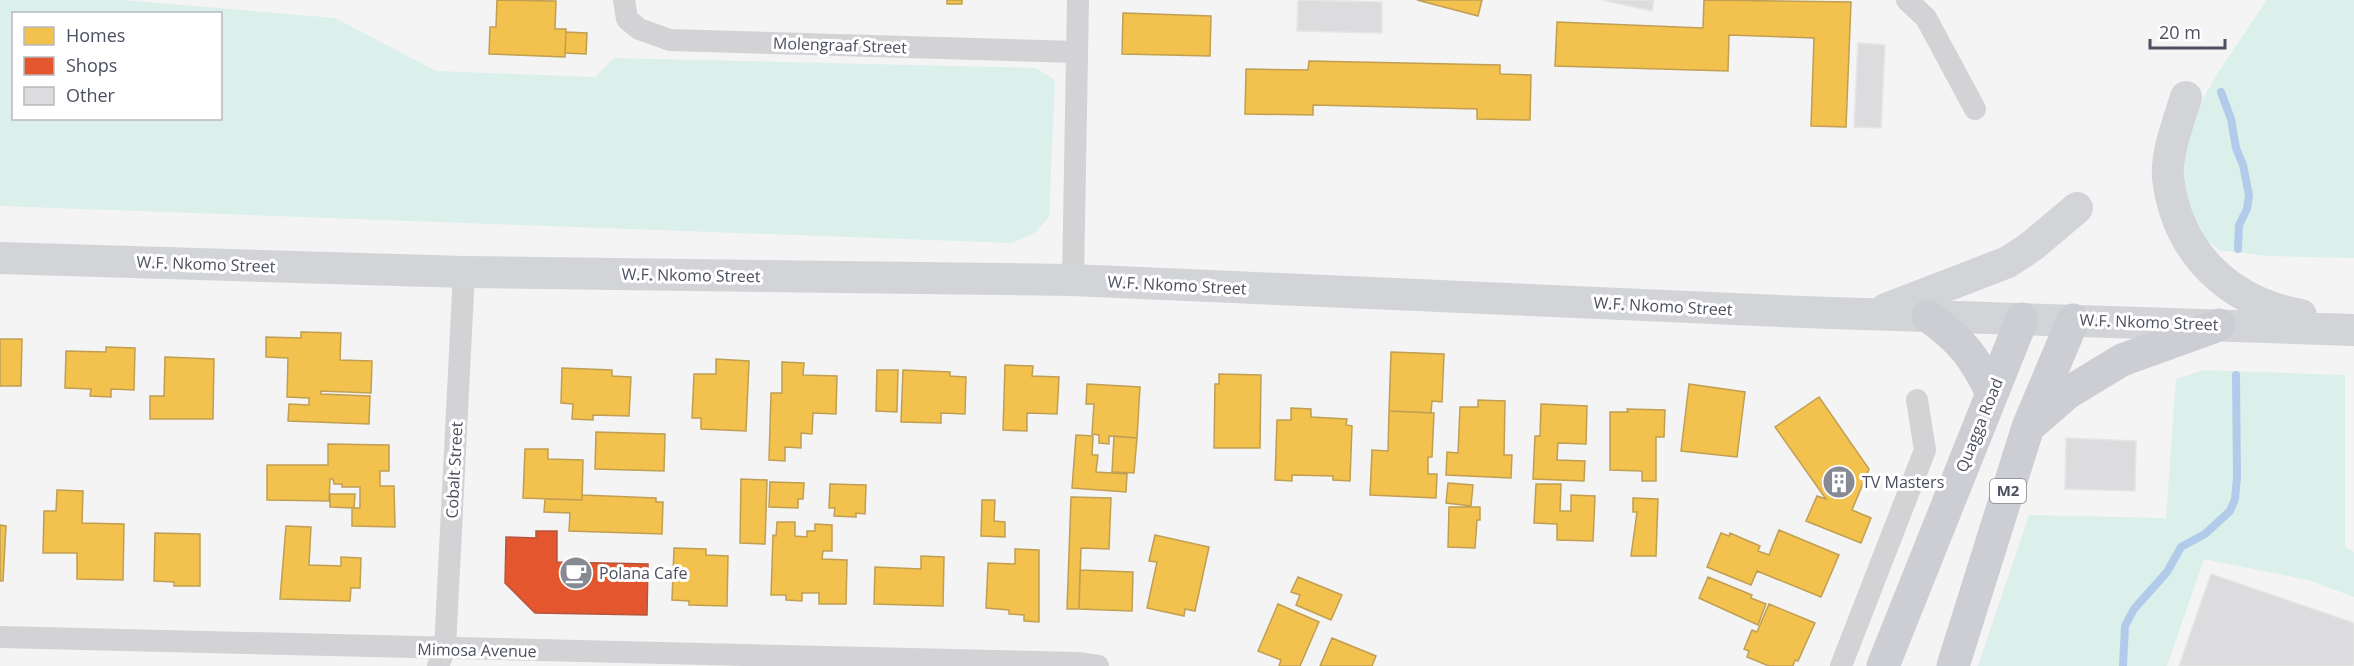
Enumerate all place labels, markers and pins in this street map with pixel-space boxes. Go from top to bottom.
building icon: TV Masters [1821,464,1857,500]
place label: TV Masters [1862,471,1944,493]
cafe icon: Polana Cafe [558,555,594,591]
place label: Polana Cafe [599,562,687,584]

